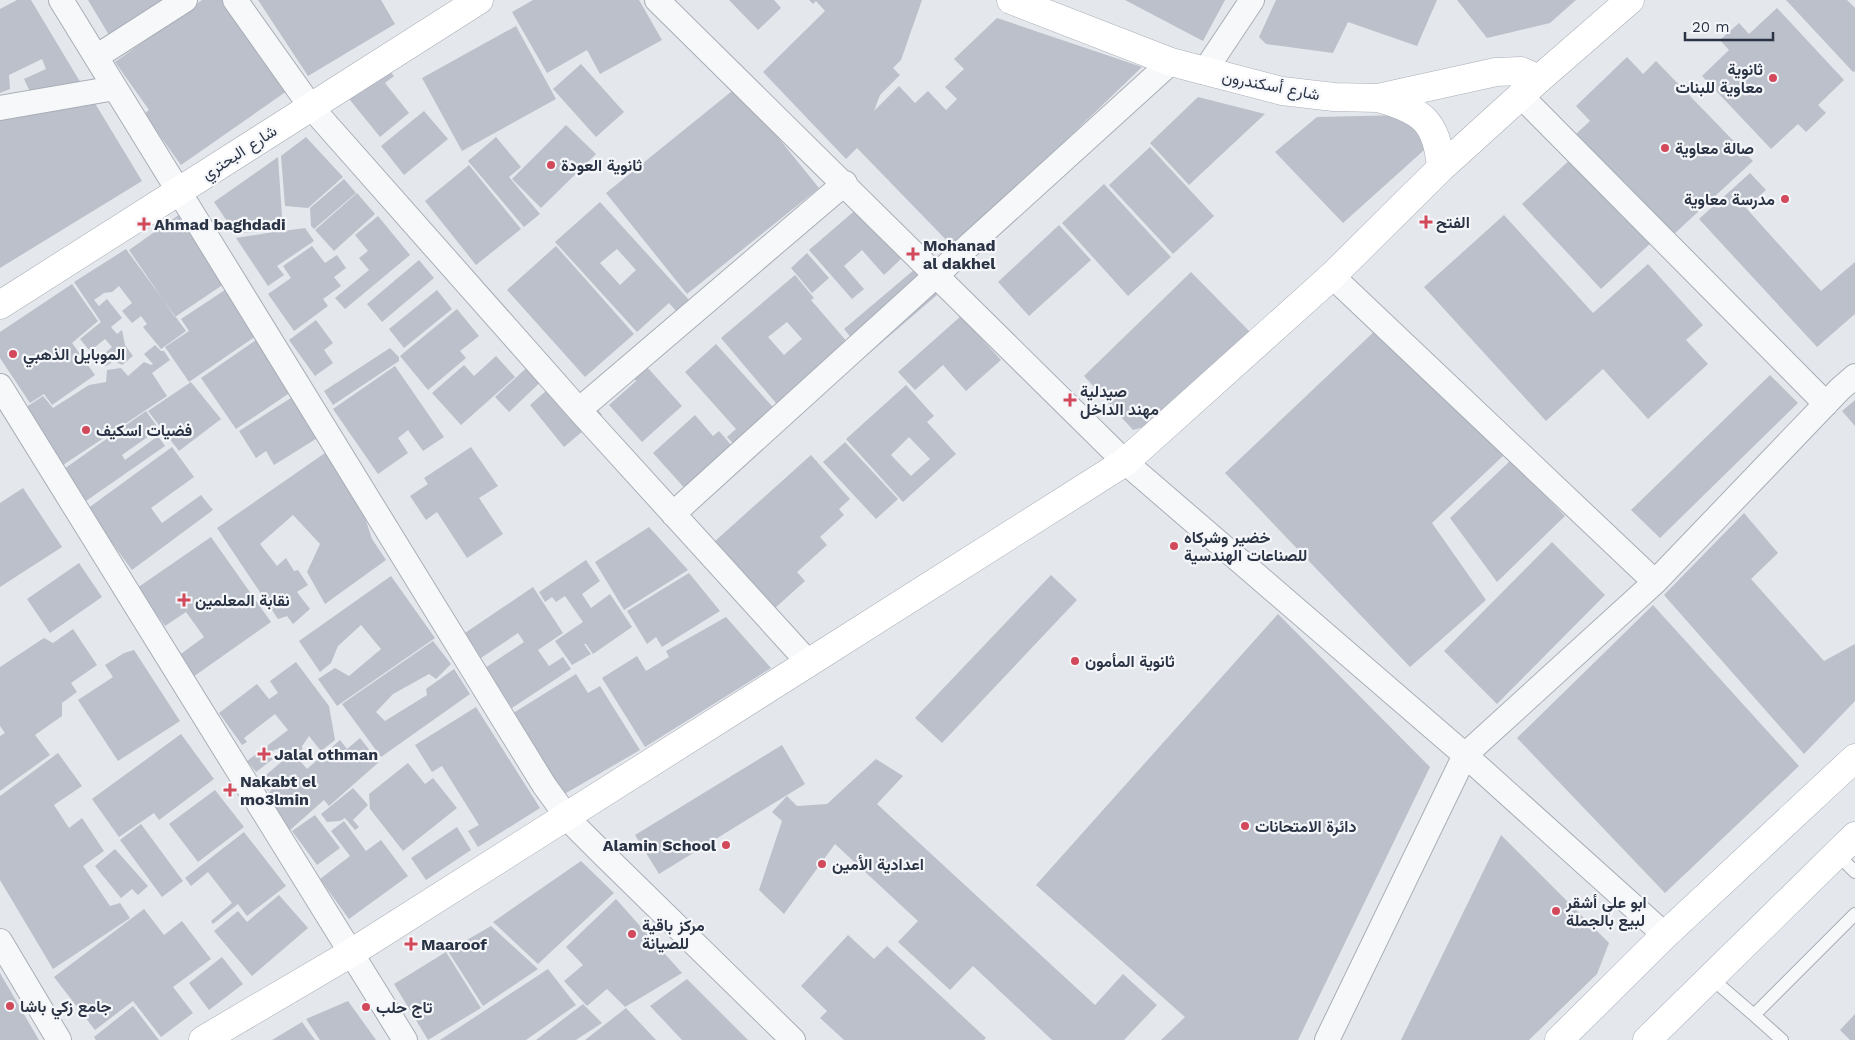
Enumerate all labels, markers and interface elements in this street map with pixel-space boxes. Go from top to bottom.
scale bar [1685,10,1772,42]
text: 20 m [1692,18,1730,36]
place label: ثانوية معاوية للبنات [1676,60,1763,98]
street label: شارع أسكندرون [1220,67,1321,106]
marker: ثانوية معاوية للبنات [1767,72,1779,84]
street label: شارع البحتري [198,121,283,187]
place label: صالة معاوية [1675,139,1754,159]
marker: صالة معاوية [1659,142,1671,154]
place label: ثانوية العودة [561,156,642,176]
marker: ثانوية العودة [545,159,557,171]
place label: مدرسة معاوية [1684,190,1775,210]
marker: مدرسة معاوية [1779,193,1791,205]
place label: الفتح [1436,213,1470,234]
place label: Ahmad baghdadi [154,215,286,234]
marker: الفتح [1420,216,1432,228]
marker: Ahmad baghdadi [138,218,150,230]
place label: Mohanad al dakhel [923,236,996,273]
marker: Mohanad al dakhel [907,248,919,260]
place label: الموبايل الذهبي [23,345,125,368]
marker: الموبايل الذهبي [7,348,19,360]
place label: صيدلية مهند الداخل [1080,382,1159,420]
marker: صيدلية مهند الداخل [1064,394,1076,406]
place label: فضيات اسكيف [96,421,192,440]
marker: فضيات اسكيف [80,424,92,436]
place label: خضير وشركاه للصناعات الهندسية [1184,528,1307,566]
marker: خضير وشركاه للصناعات الهندسية [1168,540,1180,552]
place label: نقابة المعلمين [195,591,290,610]
marker: نقابة المعلمين [177,593,191,607]
place label: ثانوية المأمون [1085,652,1175,672]
marker: ثانوية المأمون [1069,655,1081,667]
place label: Jalal othman [274,745,378,764]
marker: Jalal othman [258,748,270,760]
place label: Nakabt el mo3lmin [240,772,317,809]
marker: Nakabt el mo3lmin [224,784,236,796]
place label: دائرة الامتحانات [1255,817,1356,837]
marker: دائرة الامتحانات [1239,820,1251,832]
place label: Alamin School [603,836,717,855]
marker: Alamin School [720,839,732,851]
place label: اعدادية الأمين [832,855,924,874]
marker: اعدادية الأمين [816,858,828,870]
place label: ابو علي أشقر لبيع بالجملة [1565,893,1647,932]
marker: ابو علي أشقر لبيع بالجملة [1550,905,1562,917]
place label: مركز باقية للصيانة [642,916,705,953]
marker: مركز باقية للصيانة [626,928,638,940]
place label: Maaroof [421,935,487,954]
marker: Maaroof [405,938,417,950]
place label: جامع زكي باشا [20,997,112,1020]
place label: تاج حلب [376,998,432,1018]
marker: جامع زكي باشا [4,1000,16,1012]
marker: تاج حلب [360,1001,372,1013]

